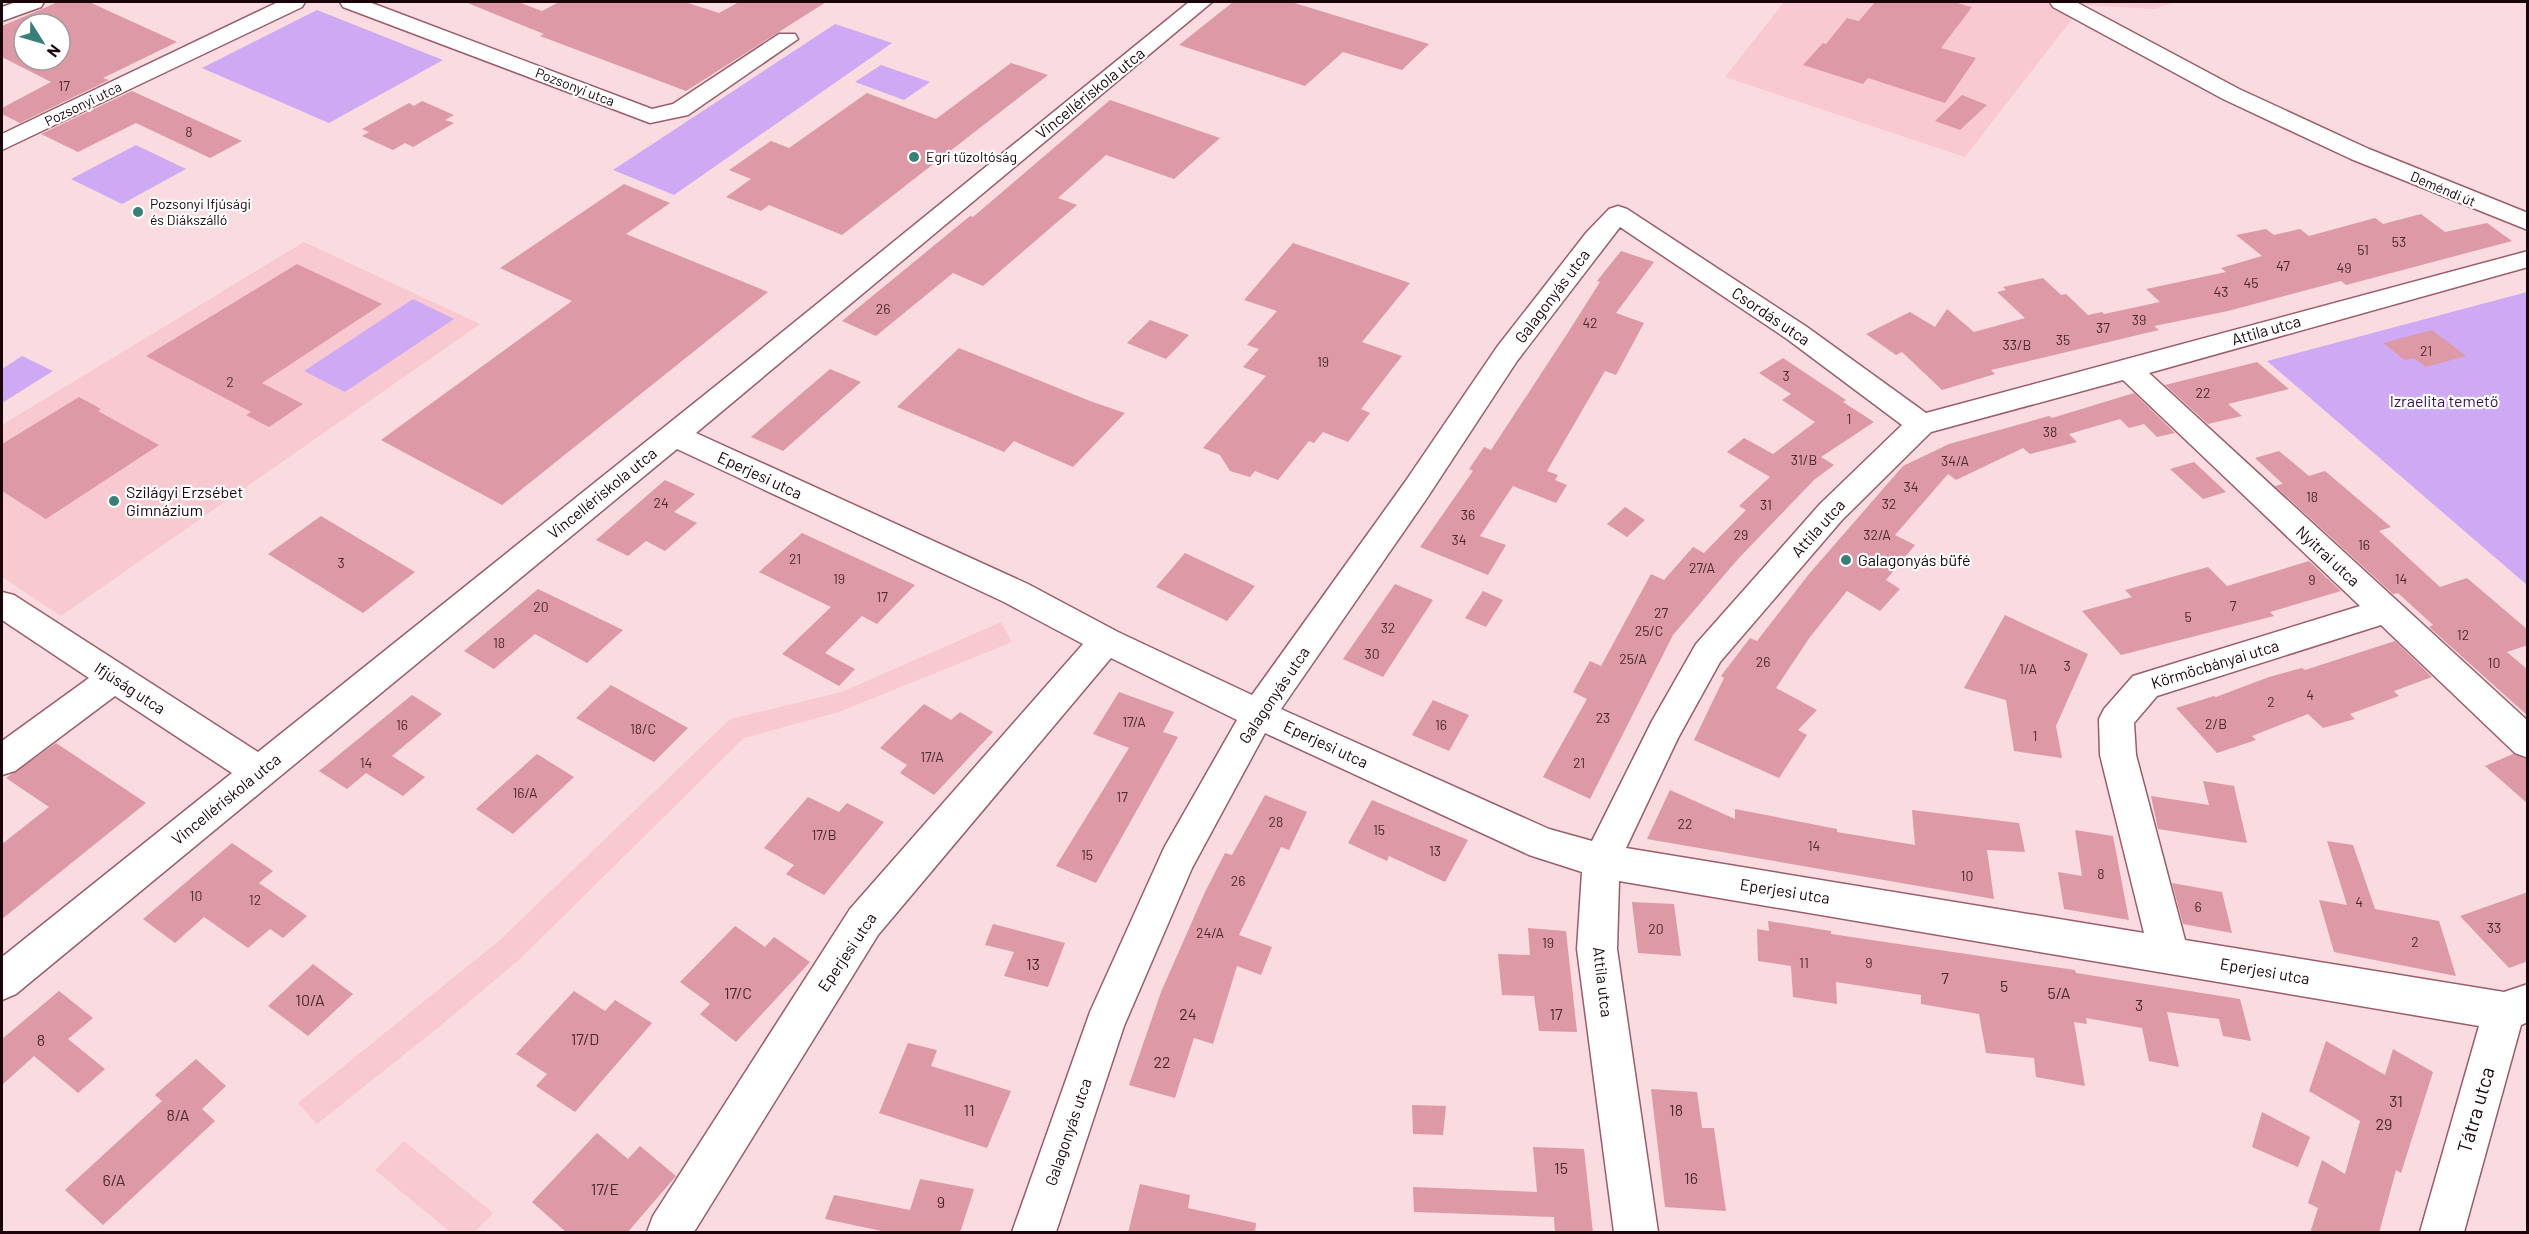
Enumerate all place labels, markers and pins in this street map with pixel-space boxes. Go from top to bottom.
place label: Egri tűzoltóság [926,148,1017,165]
marker: Egri tűzoltóság [907,150,921,164]
place label: Pozsonyi Ifjúsági és Diákszálló [150,195,251,228]
marker: Pozsonyi Ifjúsági és Diákszálló [131,205,145,219]
place label: Szilágyi Erzsébet Gimnázium [126,482,243,519]
marker: Szilágyi Erzsébet Gimnázium [107,494,121,508]
place label: Galagonyás büfé [1858,550,1971,569]
marker: Galagonyás büfé [1839,553,1853,567]

